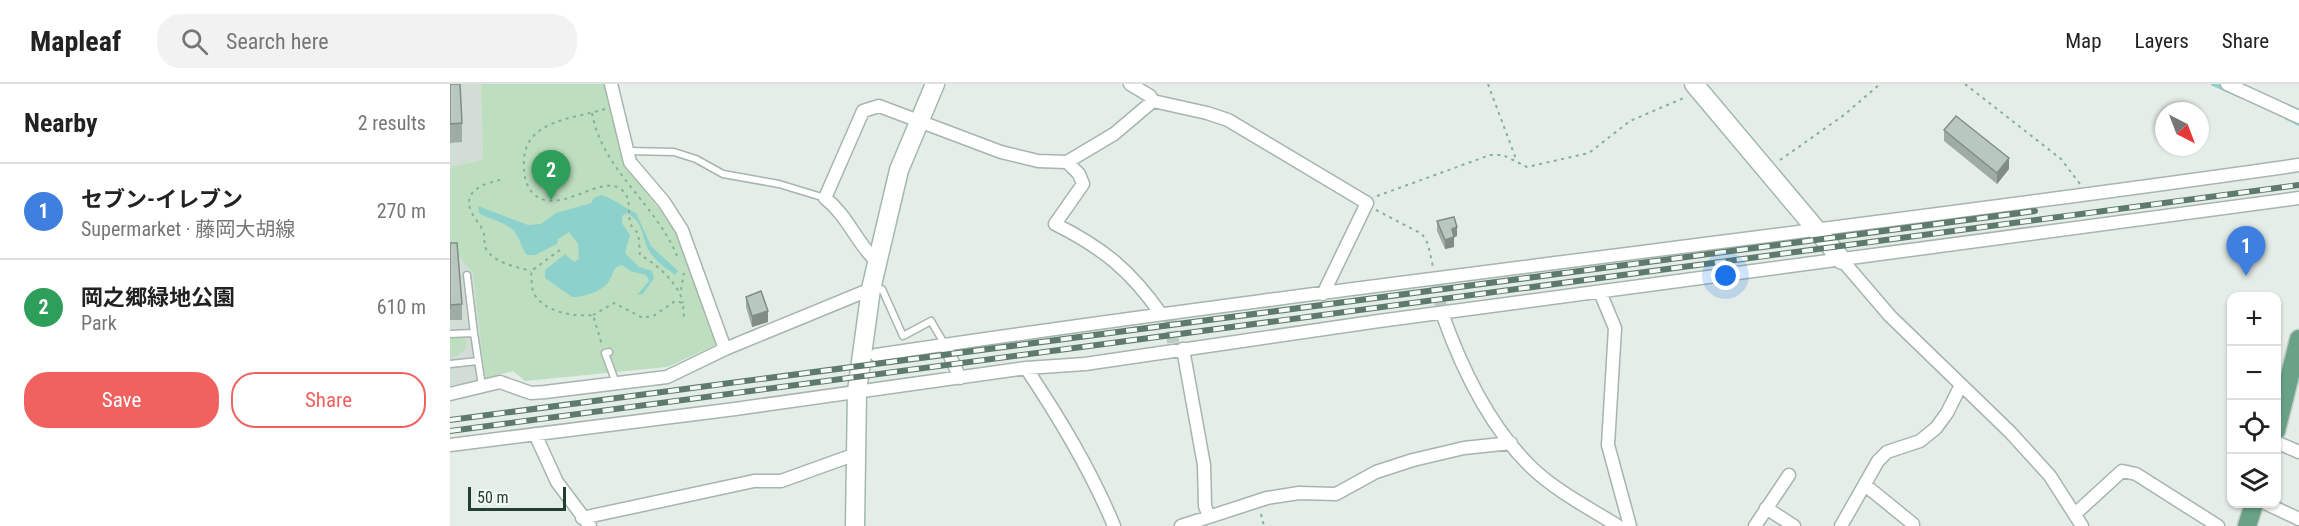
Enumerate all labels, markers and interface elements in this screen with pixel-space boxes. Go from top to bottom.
search box [157,14,577,68]
text: Mapleaf [30,25,121,58]
icon: search [178,25,211,58]
text: Search here [226,29,328,54]
text: Map [2065,29,2102,53]
text: Layers [2135,29,2189,53]
text: Share [2222,29,2269,53]
north arrow [2155,102,2209,156]
text: Nearby [24,108,98,138]
text: 2 results [358,111,426,135]
pin: 2 [532,150,570,200]
text: セブン-イレブン [81,187,243,212]
text: 1 [38,199,49,223]
text: 270 m [377,199,426,223]
text: Supermarket · 藤岡大胡線 [81,217,295,241]
pin: 1 [2226,226,2266,276]
your location [1711,261,1740,290]
text: 岡之郷緑地公園 [81,285,235,310]
map controls [2227,292,2281,508]
button: + [2227,292,2281,346]
text: 2 [38,295,49,319]
text: 610 m [377,295,426,319]
text: Park [81,311,117,335]
button: − [2227,346,2281,400]
button: Save [24,372,219,428]
button: Share [231,372,426,428]
button: locate [2227,400,2281,454]
button: layers [2227,454,2281,508]
scale bar [468,484,566,512]
text: 50 m [477,488,509,507]

